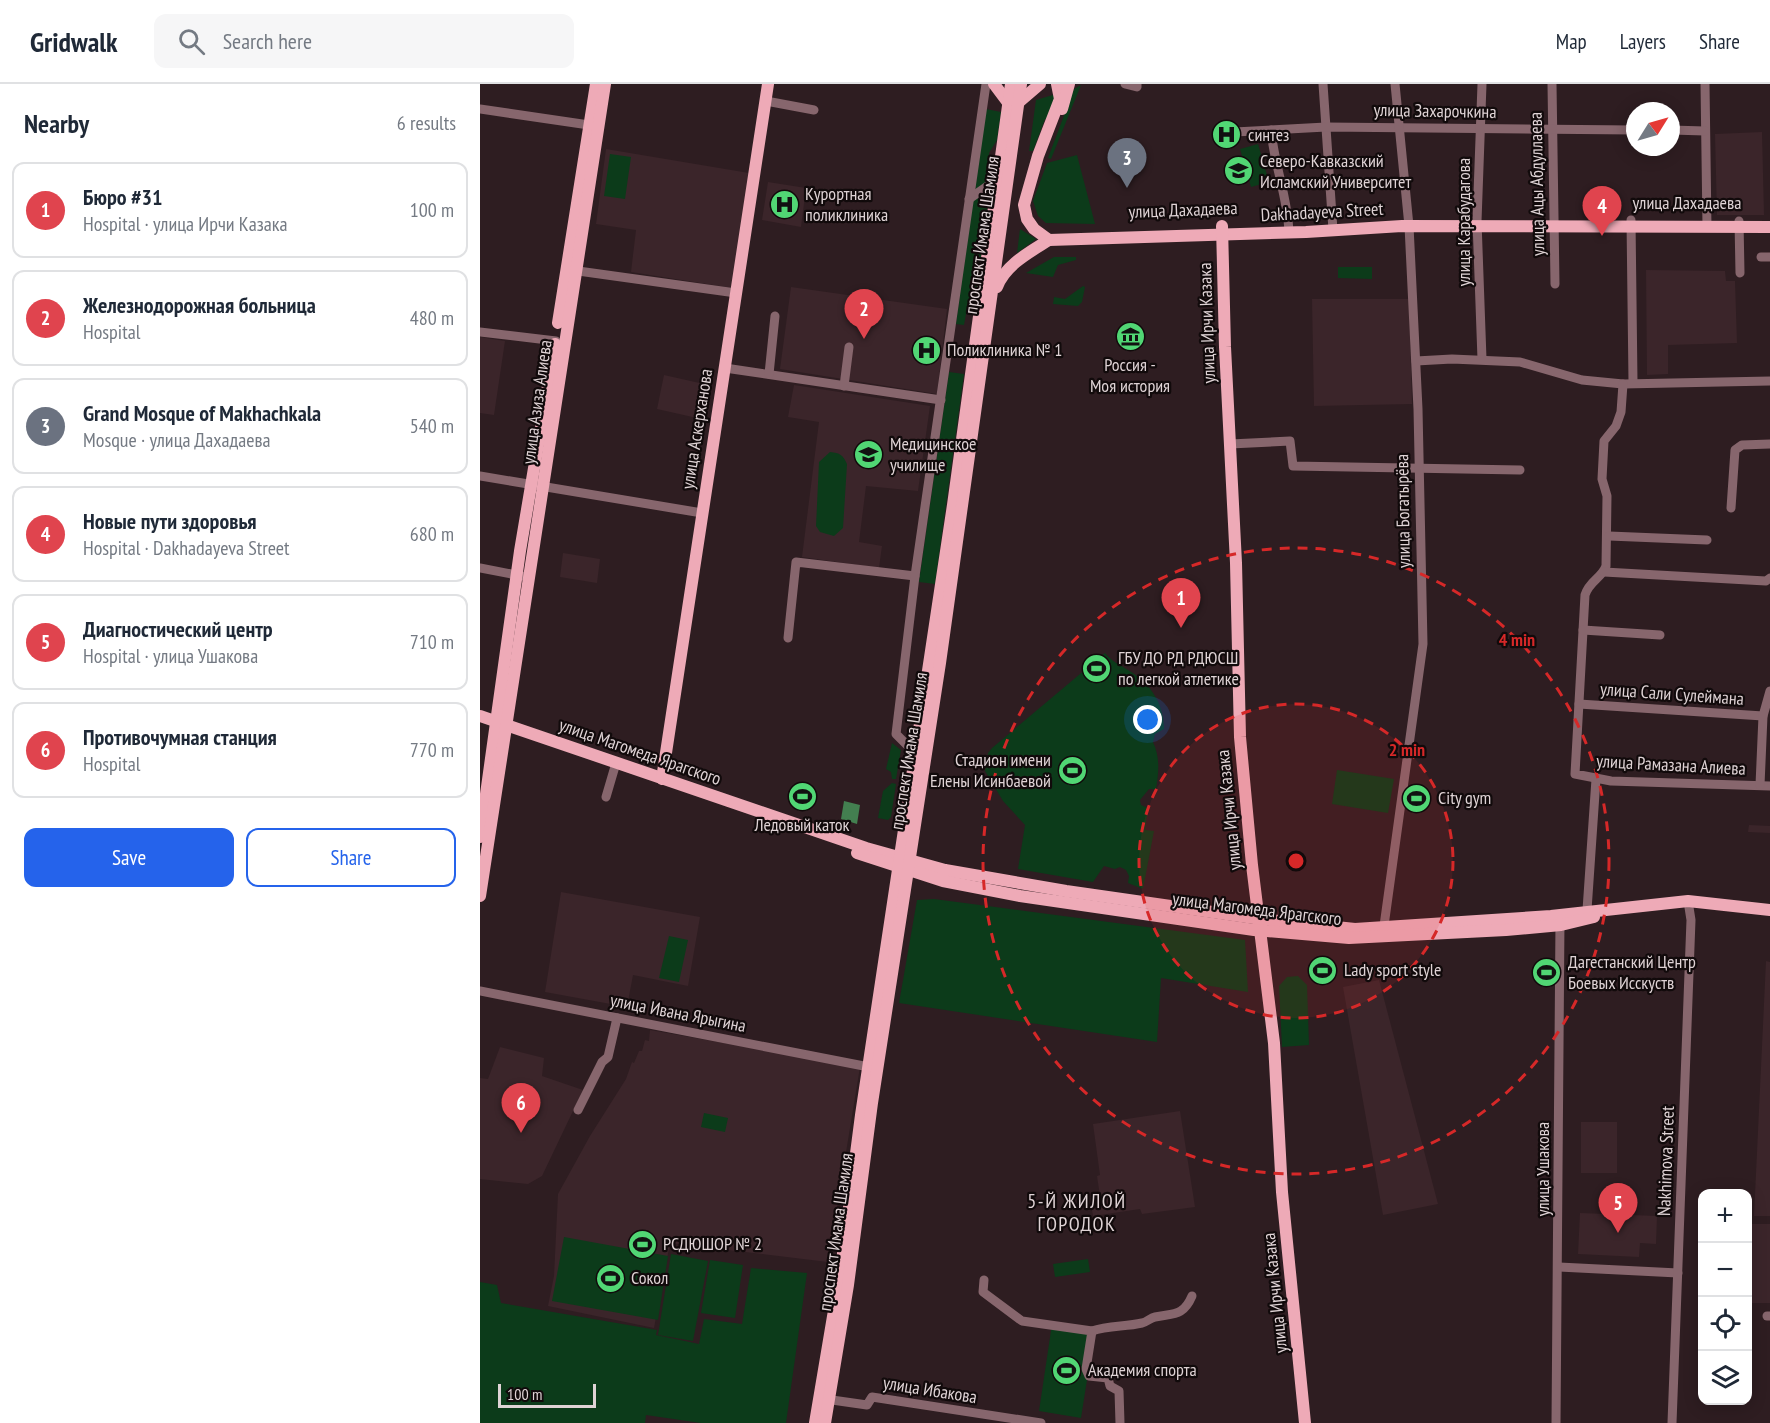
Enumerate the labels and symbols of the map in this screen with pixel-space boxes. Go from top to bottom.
street label: улица Захарочкина [1373,98,1497,123]
north arrow [1626,102,1680,156]
street label: улица Ацы Абдуллаева [1524,112,1549,256]
hospital icon: синтез [1211,119,1243,151]
place label: синтез [1248,123,1289,146]
pin: 3 [1108,138,1146,188]
place label: Северо-Кавказский Исламский Университет [1260,149,1411,193]
street label: проспект Имама Шамиля [959,154,1004,315]
school or university icon: Северо-Кавказский Исламский Университет [1223,155,1255,187]
street label: улица Карабудагова [1452,158,1475,286]
place label: Курортная поликлиника [805,182,888,226]
pin: 4 [1582,186,1622,236]
hospital icon: Курортная поликлиника [768,188,800,220]
street label: улица Дахадаева [1633,191,1741,214]
street label: улица Дахадаева [1128,196,1238,223]
street label: Dakhadayeva Street [1260,197,1384,226]
street label: улица Ирчи Казака [1193,262,1220,384]
pin: 2 [844,290,884,339]
museum icon: Россия - Моя история [1114,320,1146,352]
hospital icon: Поликлиника № 1 [910,334,942,366]
street label: улица Азиза Алиева [516,338,557,466]
place label: Поликлиника № 1 [947,338,1062,361]
place label: Россия - Моя история [1090,353,1170,397]
street label: улица Аскерханова [676,367,717,491]
place label: Медицинское училище [890,432,977,476]
school or university icon: Медицинское училище [853,438,885,470]
street label: улица Богатырёва [1390,454,1415,568]
pin: 1 [1162,578,1200,628]
text: 4 min [1499,628,1535,651]
place label: ГБУ ДО РД РДЮСШ по легкой атлетике [1118,646,1239,690]
sports icon: ГБУ ДО РД РДЮСШ по легкой атлетике [1081,652,1113,684]
street label: проспект Имама Шамиля [885,670,932,831]
street label: улица Сали Сулеймана [1599,677,1745,710]
your location [1133,705,1162,734]
street label: улица Магомеда Ярагского [556,713,725,790]
text: 2 min [1389,738,1425,761]
place label: Стадион имени Елены Исинбаевой [930,748,1051,792]
street label: улица Ирчи Казака [1211,749,1246,871]
street label: улица Рамазана Алиева [1596,749,1746,780]
sports icon: Стадион имени Елены Исинбаевой [1056,754,1088,786]
sports icon: Ледовый каток [786,780,818,812]
sports icon: City gym [1401,782,1433,814]
place label: City gym [1438,786,1491,809]
place label: Ледовый каток [754,813,850,836]
centre of rings [1286,851,1306,871]
street label: улица Магомеда Ярагского [1171,887,1343,930]
place label: Дагестанский Центр Боевых Исскуств [1568,950,1696,994]
sports icon: Lady sport style [1307,954,1339,986]
sports icon: Дагестанский Центр Боевых Исскуств [1531,956,1563,988]
place label: Lady sport style [1344,958,1441,981]
street label: улица Ивана Ярыгина [608,988,748,1037]
pin: 6 [502,1084,540,1133]
street label: Nakhimova Street [1652,1105,1679,1216]
street label: улица Ушакова [1531,1122,1554,1216]
street label: проспект Имама Шамиля [813,1151,858,1312]
pin: 5 [1598,1184,1638,1233]
district label: 5-Й ЖИЛОЙ ГОРОДОК [1027,1188,1127,1237]
sports icon: РСДЮШОР № 2 [626,1228,658,1260]
place label: РСДЮШОР № 2 [663,1232,762,1255]
street label: улица Ирчи Казака [1257,1232,1292,1354]
sports icon: Сокол [594,1262,626,1294]
place label: Сокол [631,1266,668,1289]
sports icon: Академия спорта [1051,1354,1083,1386]
place label: Академия спорта [1088,1358,1197,1381]
street label: улица Ибакова [882,1371,979,1408]
scale bar [498,1381,596,1408]

